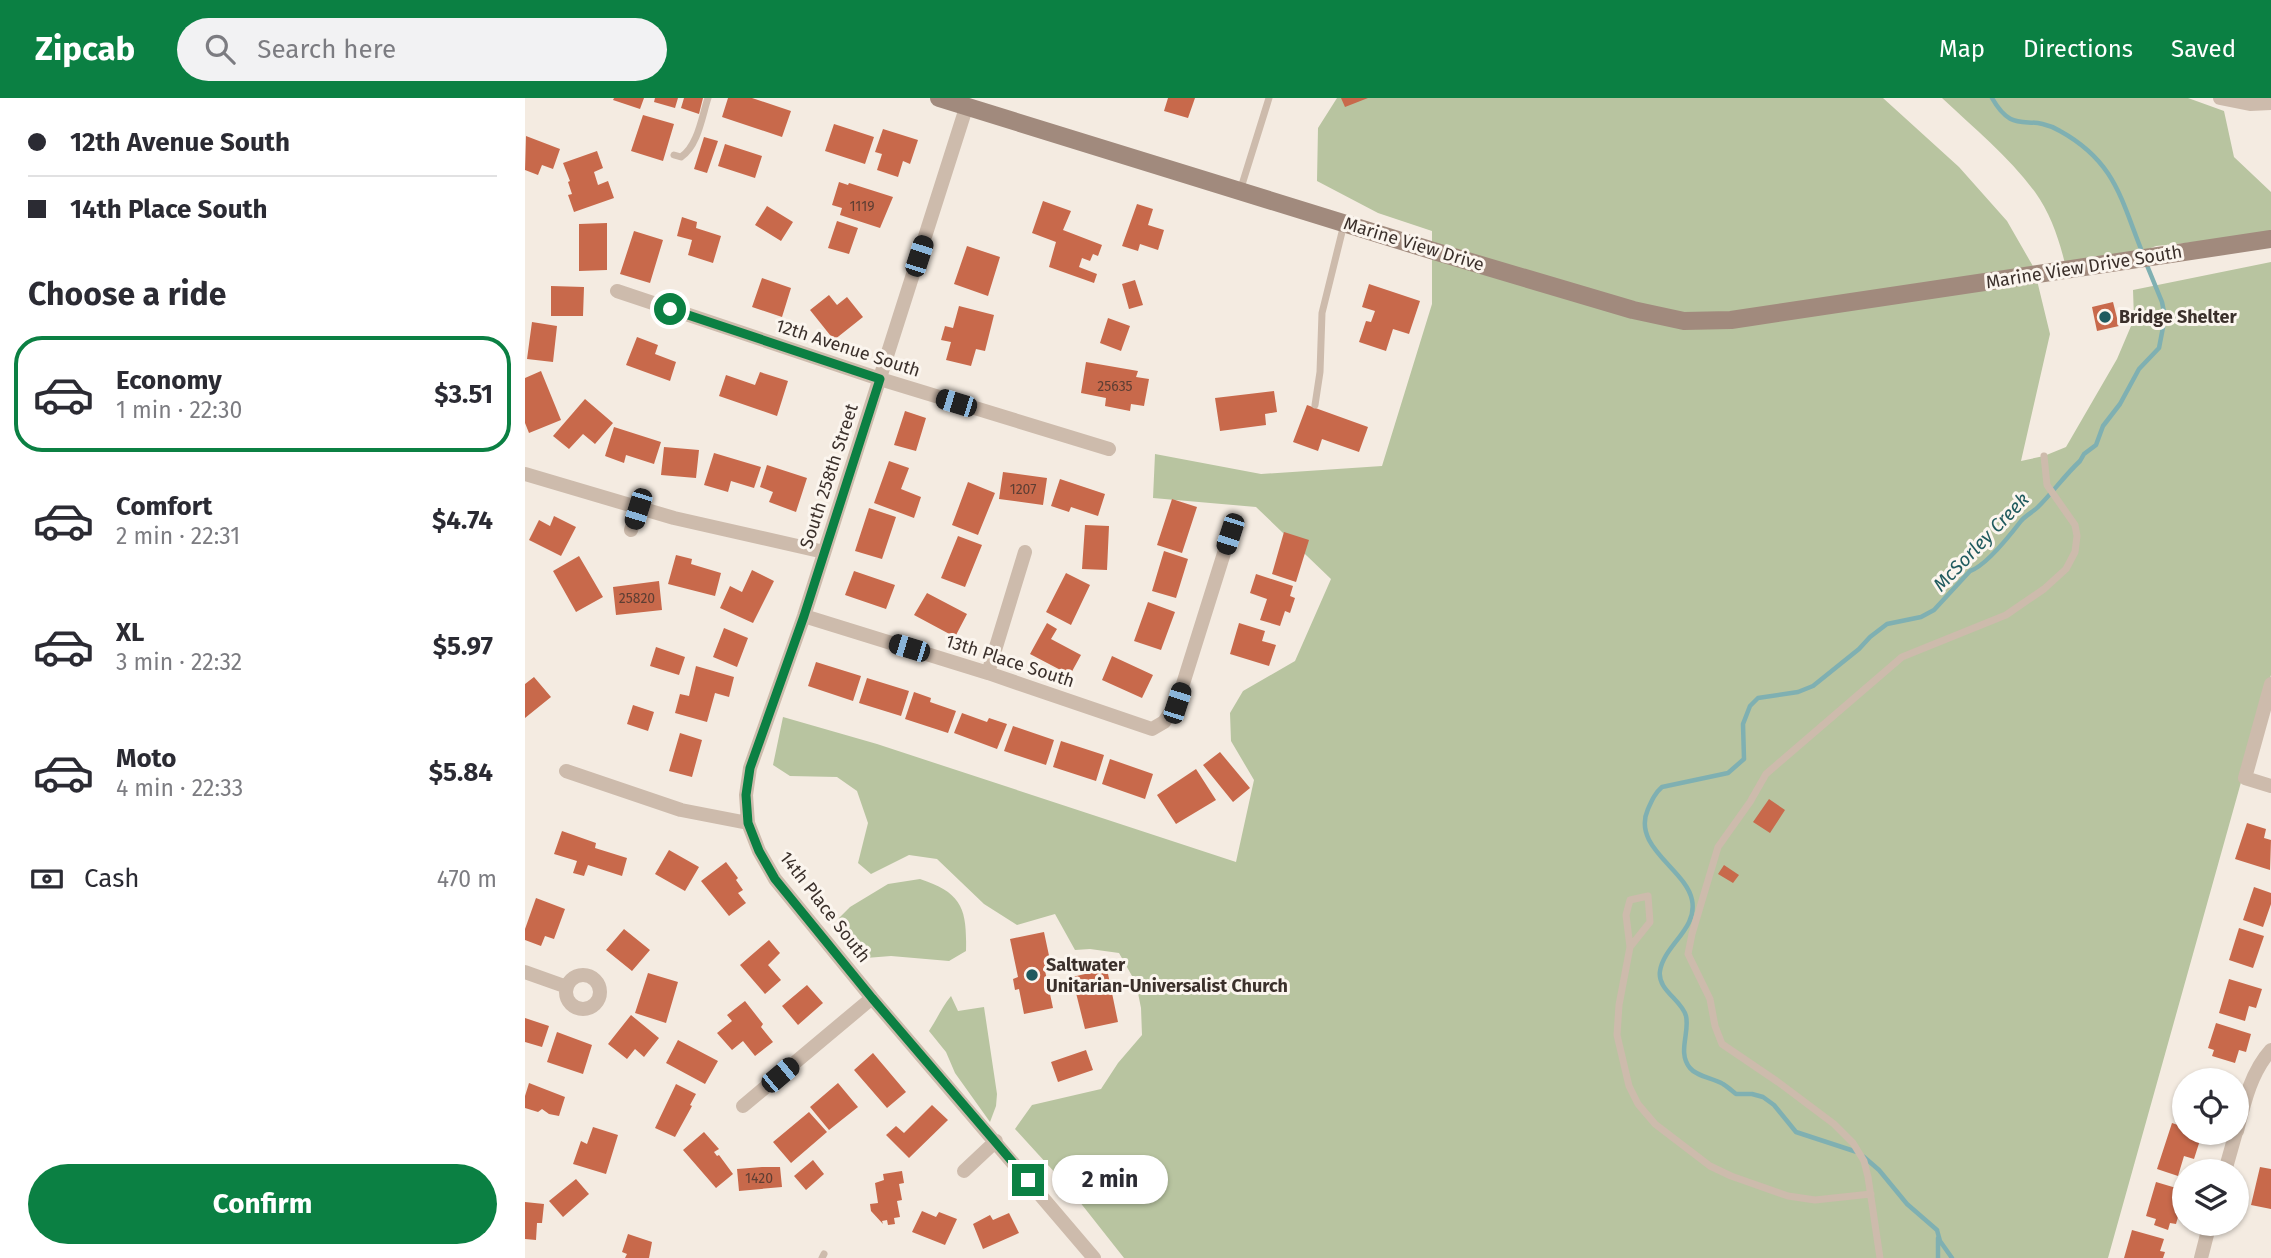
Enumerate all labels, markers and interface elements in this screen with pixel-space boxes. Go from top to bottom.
search box [177,18,667,81]
text: Zipcab [35,29,135,69]
icon: search [201,30,239,68]
text: Search here [257,34,396,65]
text: Map [1939,35,1985,63]
text: Directions [2023,35,2133,63]
text: Saved [2171,35,2236,63]
text: 12th Avenue South [70,127,290,158]
text: 14th Place South [70,194,268,225]
house number: 1119 [849,198,875,215]
street label: Marine View Drive [1341,212,1487,276]
car [903,233,936,279]
street label: Marine View Drive South [1984,241,2184,293]
text: Choose a ride [28,275,226,313]
route start [654,293,686,325]
place label: Bridge Shelter [2119,306,2237,328]
marker: Bridge Shelter [2097,309,2113,325]
street label: 12th Avenue South [773,314,923,382]
icon: car [32,363,95,426]
text: Economy [116,365,222,396]
house number: 25635 [1097,378,1133,395]
text: $3.51 [434,379,493,410]
car [933,387,980,419]
text: 1 min · 22:30 [116,396,242,424]
street label: South 258th Street [795,400,863,551]
house number: 1207 [1010,481,1036,498]
car [622,486,655,532]
water label: McSorley Creek [1928,488,2034,596]
icon: car [32,489,95,552]
text: Comfort [116,491,212,522]
text: $4.74 [432,505,493,536]
car [1214,511,1247,557]
text: 2 min · 22:31 [116,522,240,550]
house number: 25820 [619,590,655,607]
icon: car [32,615,95,678]
text: XL [116,617,144,648]
street label: 13th Place South [943,630,1077,692]
text: $5.97 [433,631,493,662]
car [886,632,933,664]
text: 3 min · 22:32 [116,648,242,676]
car [1161,680,1194,726]
icon: car [32,741,95,804]
text: Moto [116,743,176,774]
text: $5.84 [429,757,493,788]
text: 4 min · 22:33 [116,774,243,802]
street label: 14th Place South [775,847,875,967]
icon: cash [28,860,66,898]
text: Cash [84,863,140,894]
text: 470 m [437,865,497,893]
place label: Saltwater Unitarian-Universalist Church [1046,954,1288,997]
marker: Saltwater Unitarian-Universalist Church [1024,967,1040,983]
car [758,1053,803,1097]
map controls [2172,1068,2249,1236]
button: locate [2172,1068,2249,1145]
callout: 2 min [1053,1156,1168,1204]
button: layers [2172,1159,2249,1236]
button: Confirm [28,1164,497,1244]
route end [1012,1164,1044,1196]
text: 2 min [1082,1165,1138,1193]
house number: 1420 [745,1170,773,1187]

